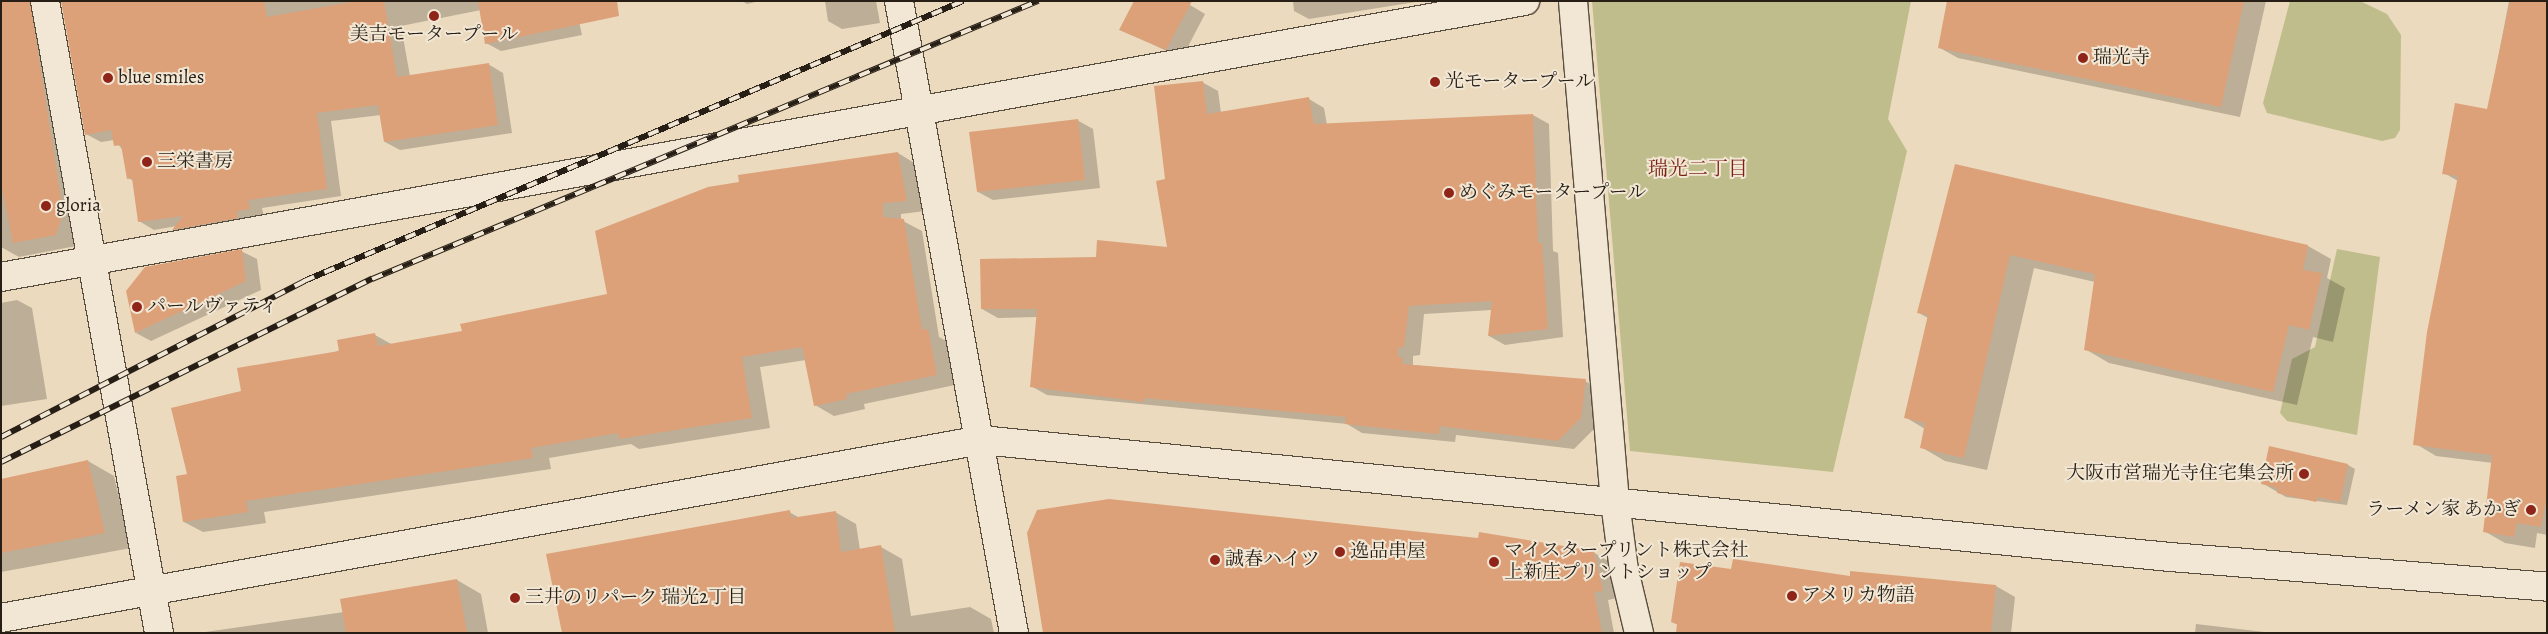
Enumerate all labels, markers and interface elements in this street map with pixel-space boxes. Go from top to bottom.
marker: 美吉モータープール [428,10,440,22]
place label: 美吉モータープール [349,24,519,46]
place label: 瑞光寺 [2093,47,2150,69]
marker: 瑞光寺 [2077,52,2089,64]
place label: blue smiles [118,67,204,89]
place label: 光モータープール [1445,71,1596,93]
marker: blue smiles [102,72,114,84]
marker: 光モータープール [1429,76,1441,88]
place label: 三栄書房 [157,151,233,173]
marker: 三栄書房 [141,156,153,168]
district label: 瑞光二丁目 [1648,156,1748,180]
place label: めぐみモータープール [1459,182,1648,204]
marker: めぐみモータープール [1443,187,1455,199]
place label: gloria [56,195,101,217]
marker: gloria [40,200,52,212]
place label: パールヴァティ [147,296,280,318]
marker: パールヴァティ [131,301,143,313]
place label: 大阪市営瑞光寺住宅集会所 [2066,463,2294,485]
marker: 大阪市営瑞光寺住宅集会所 [2298,468,2310,480]
place label: ラーメン家 あかぎ [2365,499,2521,521]
marker: ラーメン家 あかぎ [2525,504,2537,516]
place label: マイスタープリント株式会社 上新庄プリントショップ [1504,540,1751,584]
place label: 逸品串屋 [1350,541,1426,563]
marker: 逸品串屋 [1334,546,1346,558]
place label: 誠春ハイツ [1225,549,1320,571]
marker: 誠春ハイツ [1209,554,1221,566]
marker: マイスタープリント株式会社 上新庄プリントショップ [1488,556,1500,568]
place label: アメリカ物語 [1802,585,1916,607]
place label: 三井のリパーク 瑞光2丁目 [525,587,747,609]
marker: アメリカ物語 [1786,590,1798,602]
marker: 三井のリパーク 瑞光2丁目 [509,592,521,604]

